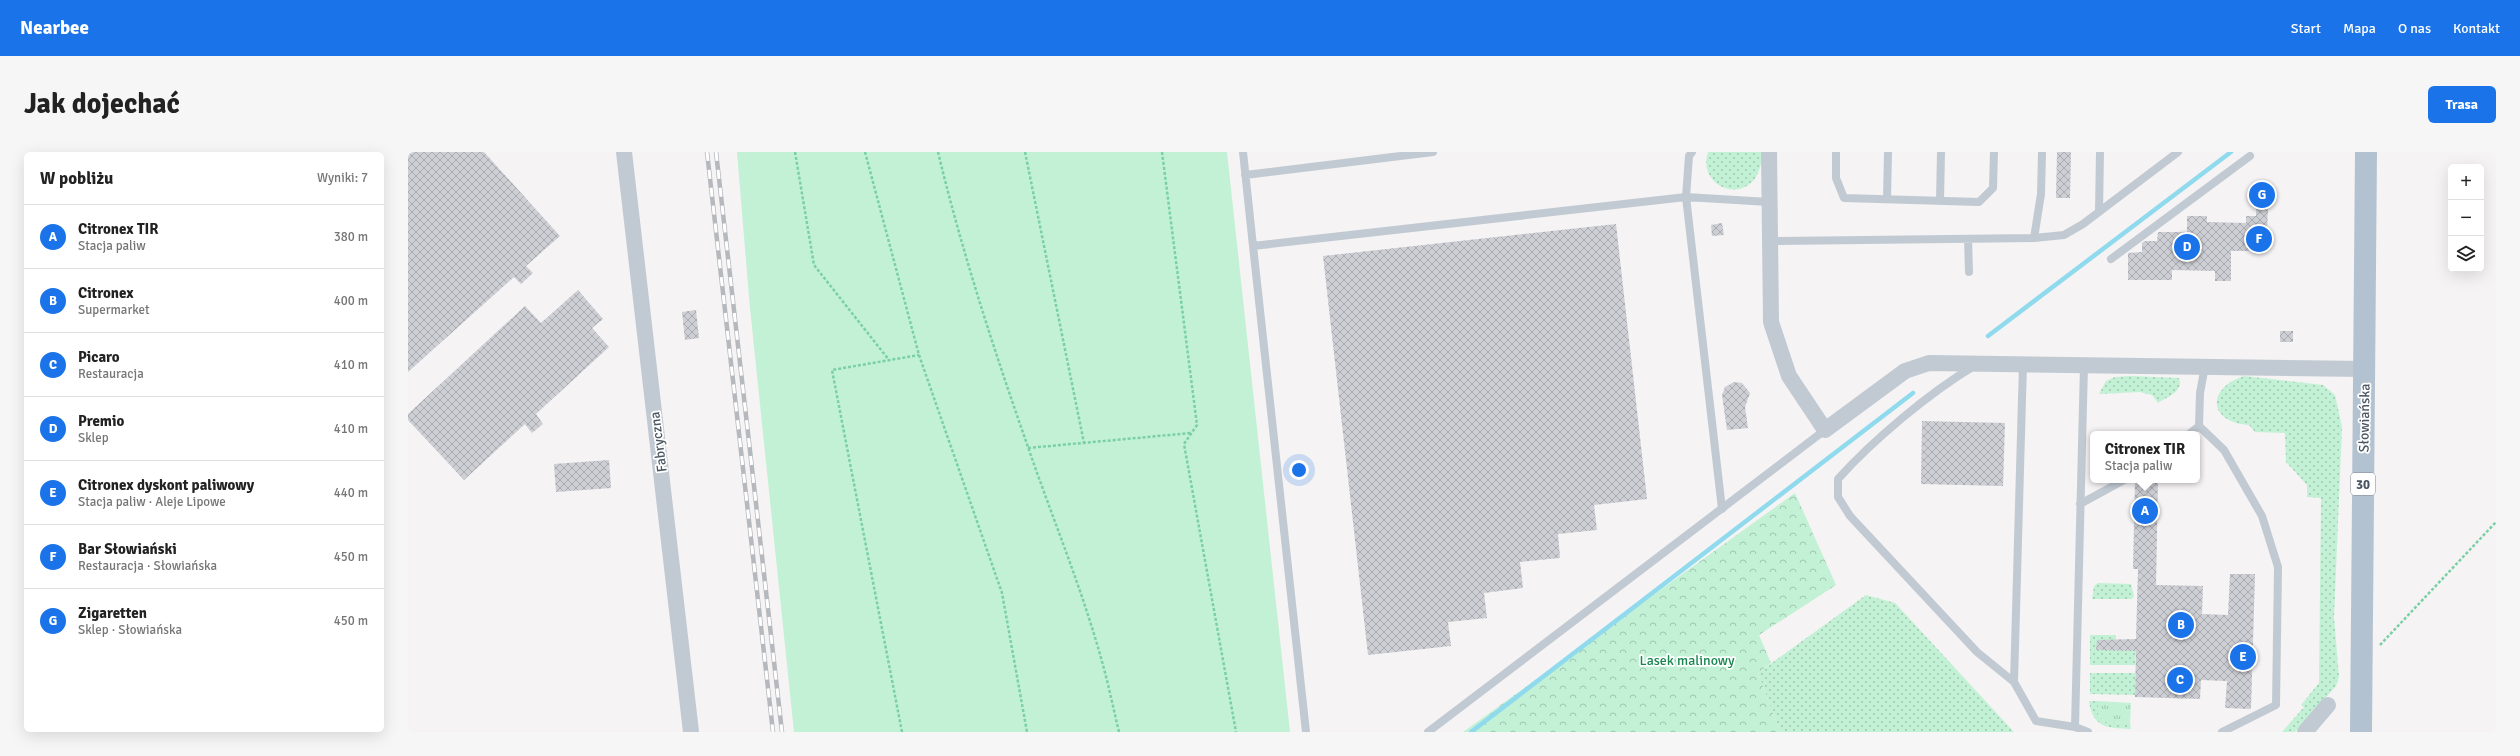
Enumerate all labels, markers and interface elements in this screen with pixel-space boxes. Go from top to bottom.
text: Nearbee [20,16,89,40]
text: Start [2291,20,2321,37]
text: Mapa [2343,20,2376,37]
text: O nas [2398,20,2431,37]
text: Kontakt [2453,20,2500,37]
button: Trasa [2428,86,2496,123]
text: Jak dojechać [24,87,180,121]
map controls [2448,164,2484,272]
button: + [2448,164,2484,200]
text: W pobliżu [40,168,113,189]
text: Wyniki: 7 [317,170,368,186]
pin: G [2249,180,2275,210]
button: − [2448,200,2484,236]
text: Citronex TIR [78,220,158,238]
pin: F [2246,224,2272,254]
text: A [49,229,57,245]
text: 380 m [334,229,368,245]
pin: D [2174,232,2200,262]
button: layers [2448,236,2484,272]
text: Stacja paliw [78,238,146,254]
text: Citronex [78,284,134,302]
text: B [49,293,57,309]
text: 400 m [334,293,368,309]
text: Supermarket [78,302,150,318]
text: Picaro [78,348,120,366]
text: C [49,357,57,373]
text: 410 m [334,357,368,373]
text: Restauracja [78,366,144,382]
street label: Słowiańska [2355,384,2374,452]
street label: Fabryczna [646,411,671,473]
text: Premio [78,412,124,430]
text: D [49,421,57,437]
text: 410 m [334,421,368,437]
text: Sklep [78,430,109,446]
popup [2090,431,2200,483]
text: Citronex TIR [2105,440,2185,458]
text: Stacja paliw [2105,458,2172,474]
your location [1289,460,1309,480]
road number: 30 [2351,473,2375,495]
text: Citronex dyskont paliwowy [78,476,254,494]
text: E [49,485,57,501]
text: 440 m [334,485,368,501]
text: Stacja paliw · Aleje Lipowe [78,494,226,510]
pin: A [2132,496,2158,526]
text: Bar Słowiański [78,540,177,558]
text: F [50,549,56,565]
text: 450 m [334,549,368,565]
text: Restauracja · Słowiańska [78,558,217,574]
text: Zigaretten [78,604,147,622]
pin: B [2168,610,2194,640]
text: G [49,613,57,629]
text: 450 m [334,613,368,629]
text: Sklep · Słowiańska [78,622,182,638]
pin: E [2230,642,2256,672]
park label: Lasek malinowy [1639,652,1735,669]
pin: C [2167,665,2193,695]

